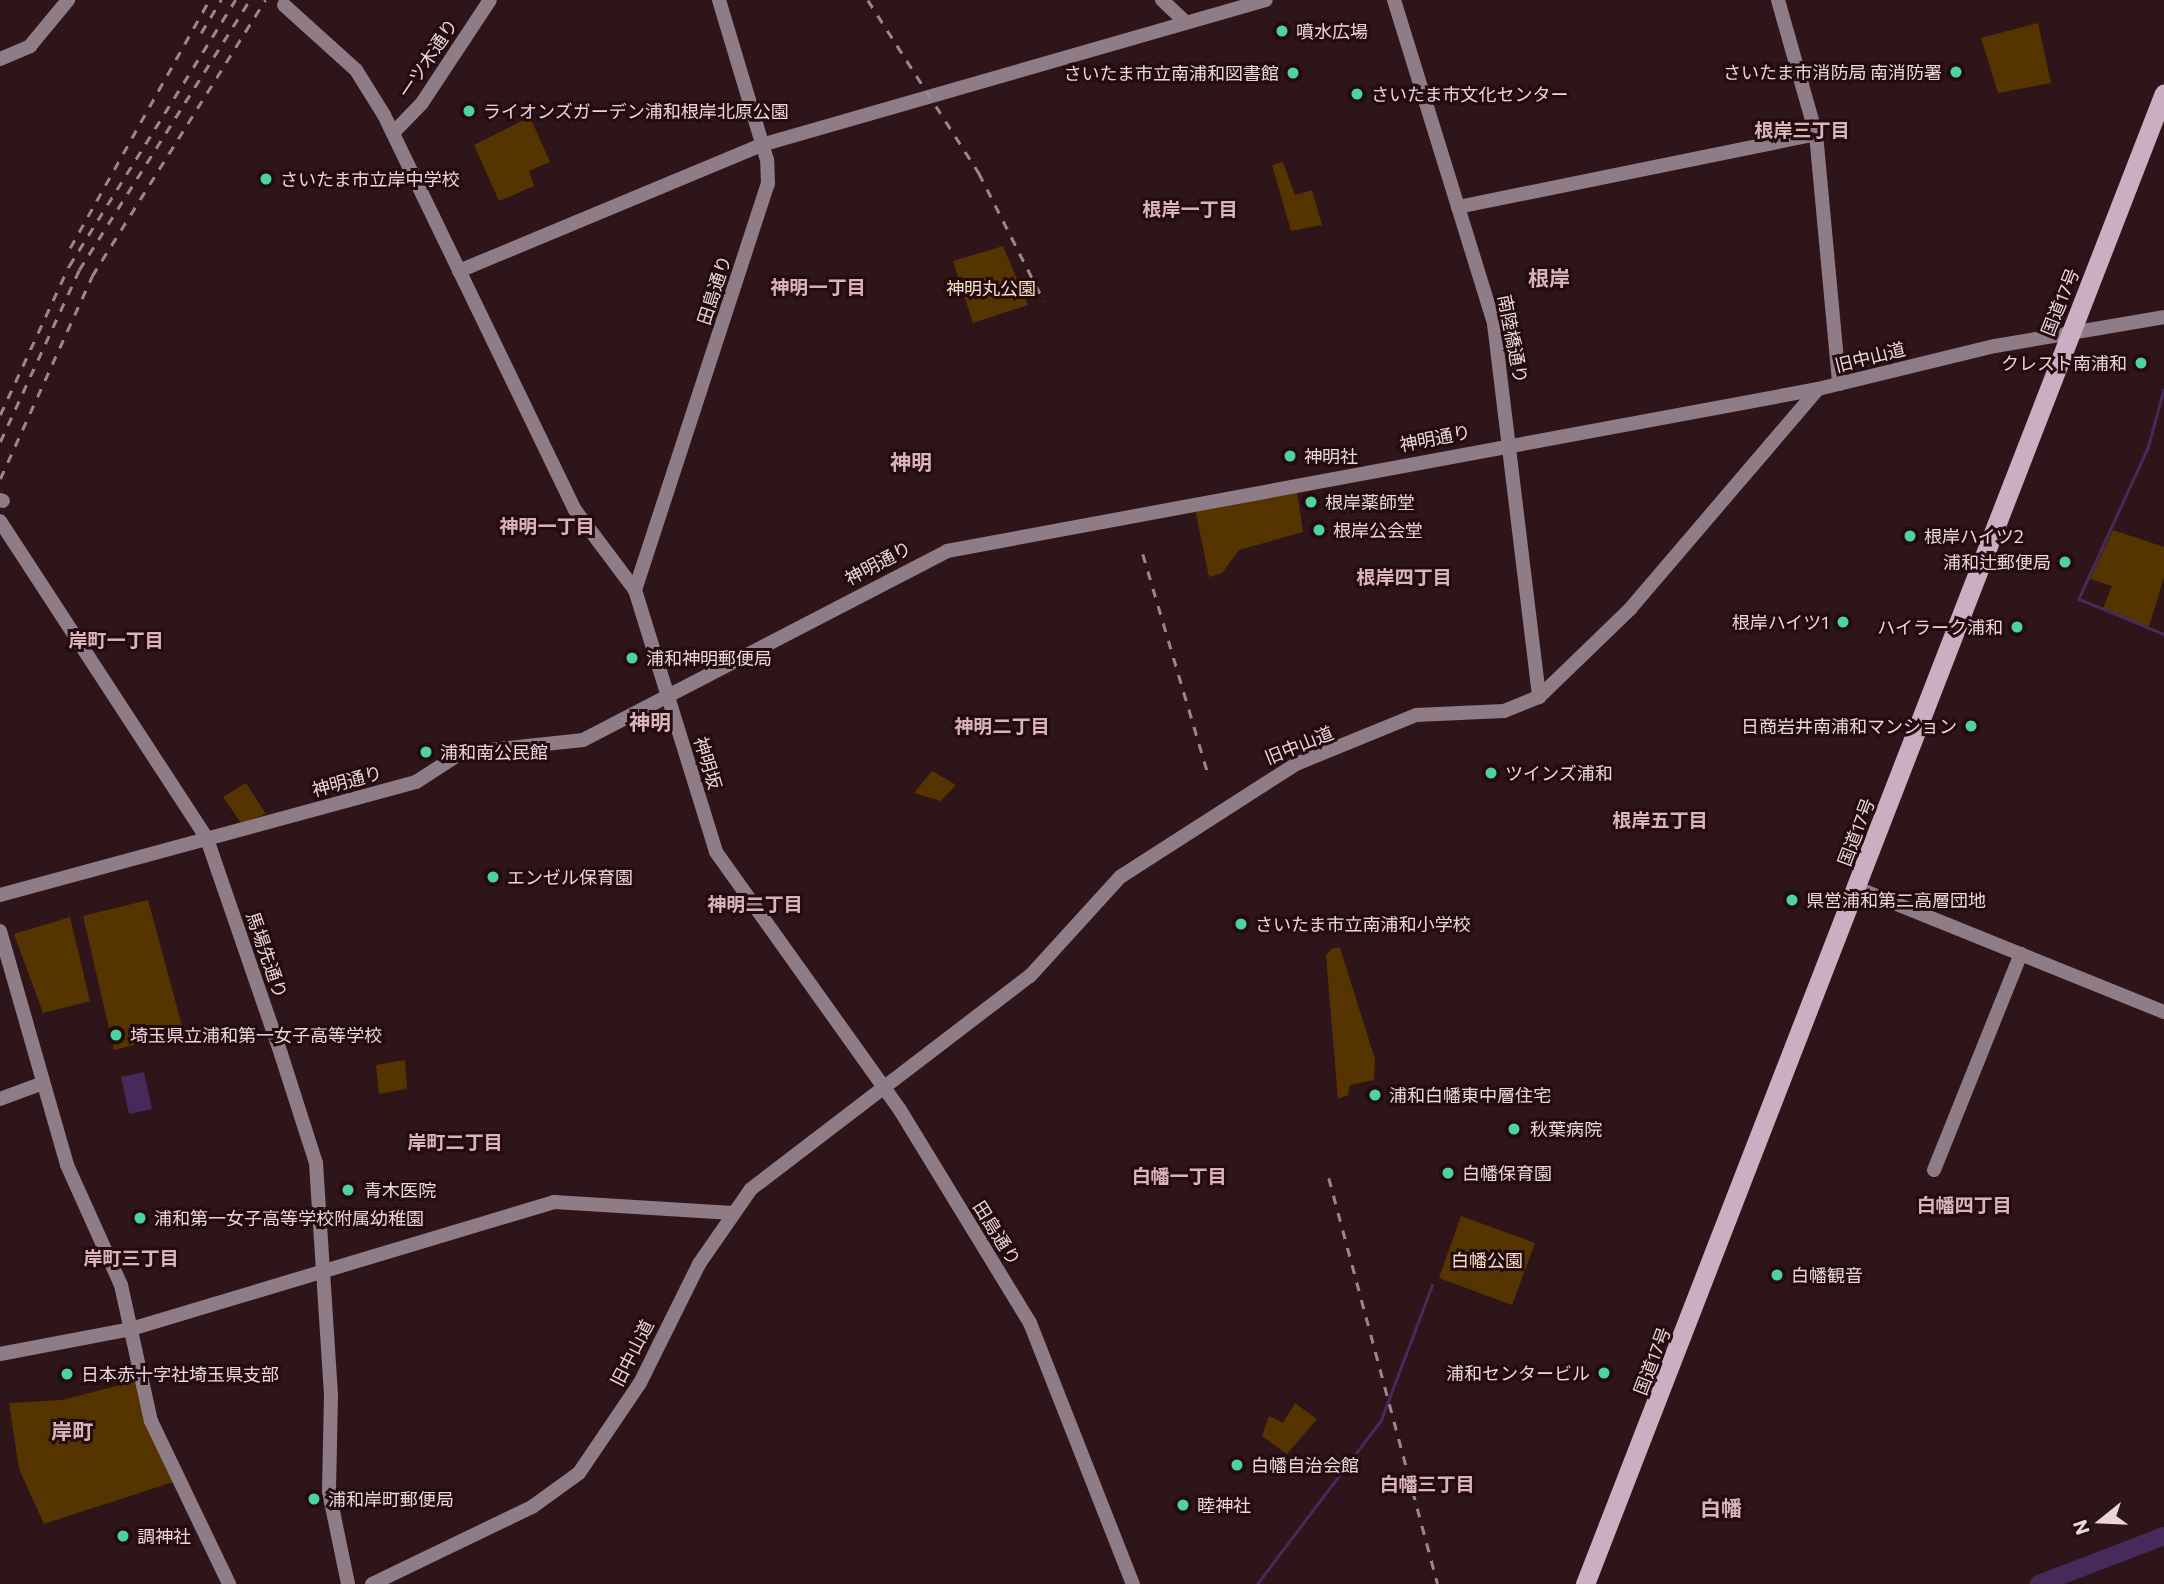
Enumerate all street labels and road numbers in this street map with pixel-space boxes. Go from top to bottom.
street label: 一ツ木通り [394,15,462,101]
street label: 田島通り [693,252,735,328]
street label: 国道17号 [2037,265,2083,339]
street label: 南陸橋通り [1494,293,1532,385]
street label: 旧中山道 [1832,338,1908,376]
street label: 神明通り [1398,421,1472,455]
street label: 神明通り [841,537,915,589]
street label: 旧中山道 [1262,722,1336,768]
street label: 神明坂 [690,734,726,792]
street label: 神明通り [309,761,385,801]
street label: 国道17号 [1833,795,1879,869]
street label: 馬場先通り [242,909,292,1001]
street label: 田島通り [969,1197,1025,1269]
street label: 旧中山道 [606,1316,658,1390]
street label: 国道17号 [1629,1324,1675,1398]

